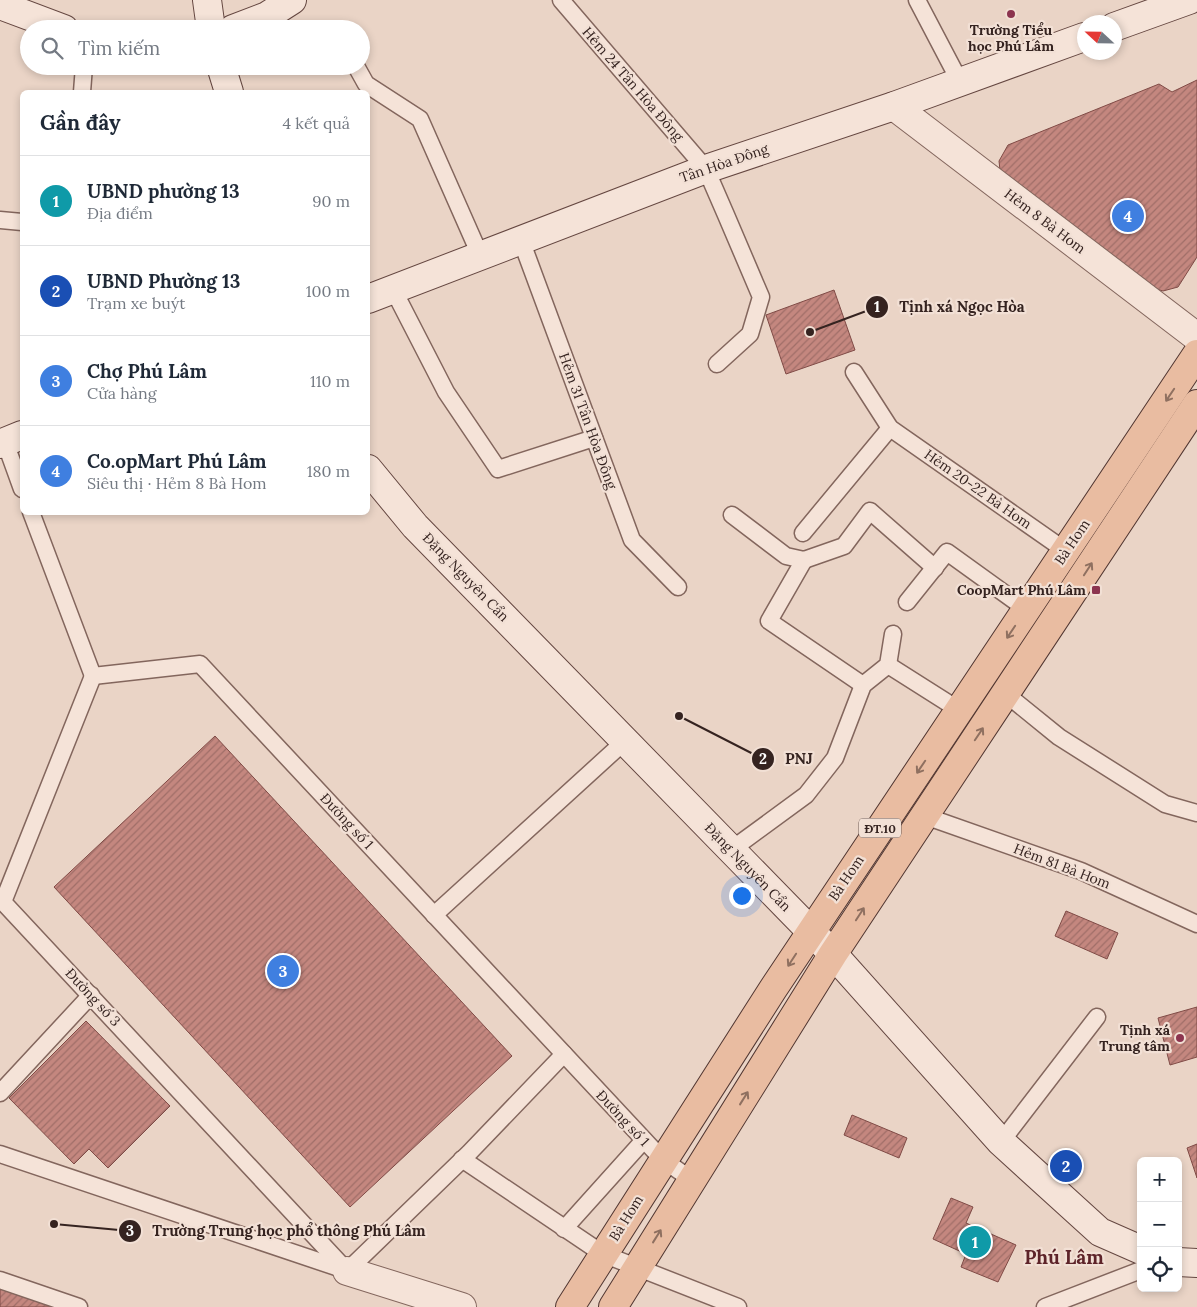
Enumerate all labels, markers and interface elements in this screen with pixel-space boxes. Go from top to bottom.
marker: Trường Tiểu học Phú Lâm [1005,8,1017,20]
north arrow [1077,15,1122,60]
search box [20,20,370,75]
place label: Trường Tiểu học Phú Lâm [968,21,1054,55]
street label: Hẻm 24 Tân Hòa Đông [578,23,688,145]
icon: search [38,34,66,62]
text: Tìm kiếm [78,36,160,60]
text: Gần đây [40,109,121,136]
text: 4 kết quả [282,113,350,133]
street label: Tân Hòa Đông [677,139,771,187]
text: UBND phường 13 [87,179,240,203]
street label: Hẻm 8 Bà Hom [1001,185,1090,258]
text: 1 [53,191,59,211]
text: 90 m [312,191,350,211]
pin: 4 [1112,197,1144,235]
text: Địa điểm [87,203,153,223]
text: UBND Phường 13 [87,269,240,293]
text: 2 [52,281,60,301]
text: 100 m [306,281,350,301]
callout: Tịnh xá Ngọc Hòa [864,292,1035,322]
text: Trạm xe buýt [87,293,185,313]
text: 1 [874,297,880,316]
text: Tịnh xá Ngọc Hòa [899,297,1025,316]
street label: Hẻm 31 Tân Hòa Đông [555,350,621,492]
text: Chợ Phú Lâm [87,359,207,383]
text: 3 [52,371,60,391]
text: 110 m [310,371,350,391]
text: Cửa hàng [87,383,157,403]
one-way arrow [1165,388,1175,402]
street label: Hẻm 20-22 Bà Hom [921,445,1036,533]
text: Co.opMart Phú Lâm [87,449,267,473]
text: 4 [52,461,60,481]
text: 180 m [307,461,350,481]
text: Siêu thị · Hẻm 8 Bà Hom [87,473,267,493]
street label: Bà Hom [1050,515,1094,568]
street label: Đặng Nguyên Cẩn [419,529,513,626]
one-way arrow [1083,563,1093,577]
place label: CoopMart Phú Lâm [957,581,1086,599]
marker: CoopMart Phú Lâm [1090,584,1102,596]
one-way arrow [1006,624,1016,638]
one-way arrow [974,728,984,742]
callout: PNJ [750,744,823,774]
text: 2 [759,749,767,768]
text: PNJ [785,749,813,768]
one-way arrow [916,760,926,774]
street label: Đường số 1 [316,789,378,853]
road number: ĐT.10 [859,818,901,838]
street label: Đặng Nguyên Cẩn [701,819,795,916]
street label: Hẻm 81 Bà Hom [1011,839,1113,893]
street label: Bà Hom [824,851,868,904]
your location [729,883,755,909]
one-way arrow [856,907,866,921]
pin: 3 [267,952,299,990]
one-way arrow [787,953,797,967]
street label: Đường số 3 [62,964,125,1030]
place label: Tịnh xá Trung tâm [1099,1021,1171,1055]
marker: Tịnh xá Trung tâm [1174,1032,1186,1044]
street label: Đường số 1 [592,1086,654,1150]
one-way arrow [739,1092,749,1106]
pin: 2 [1050,1147,1082,1185]
map controls [1137,1157,1182,1292]
button: + [1137,1157,1182,1202]
street label: Bà Hom [605,1191,647,1244]
button: − [1137,1202,1182,1247]
callout: Trường Trung học phổ thông Phú Lâm [118,1216,436,1246]
text: 3 [126,1221,134,1240]
text: Trường Trung học phổ thông Phú Lâm [152,1221,426,1240]
pin: 1 [959,1223,991,1261]
one-way arrow [653,1229,663,1243]
district label: Phú Lâm [1024,1245,1104,1269]
button: locate [1137,1247,1182,1292]

